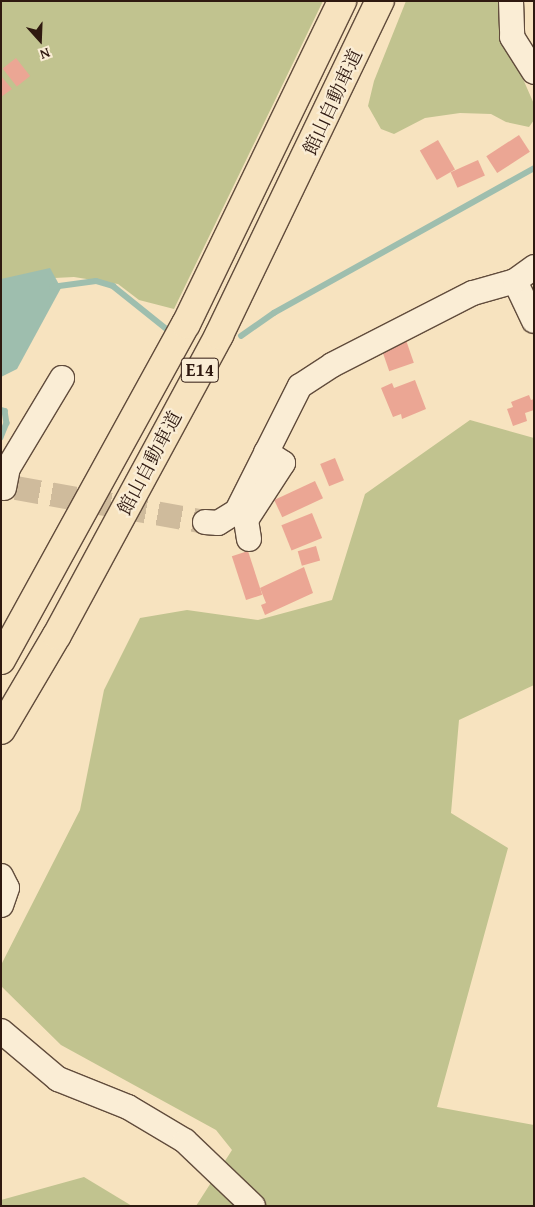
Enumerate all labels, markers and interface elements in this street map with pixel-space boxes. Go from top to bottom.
north arrow [15,15,65,65]
text: N [37,43,53,65]
street label: 館山自動車道 [299,46,367,158]
road number: E14 [180,354,220,386]
street label: 館山自動車道 [113,407,187,519]

